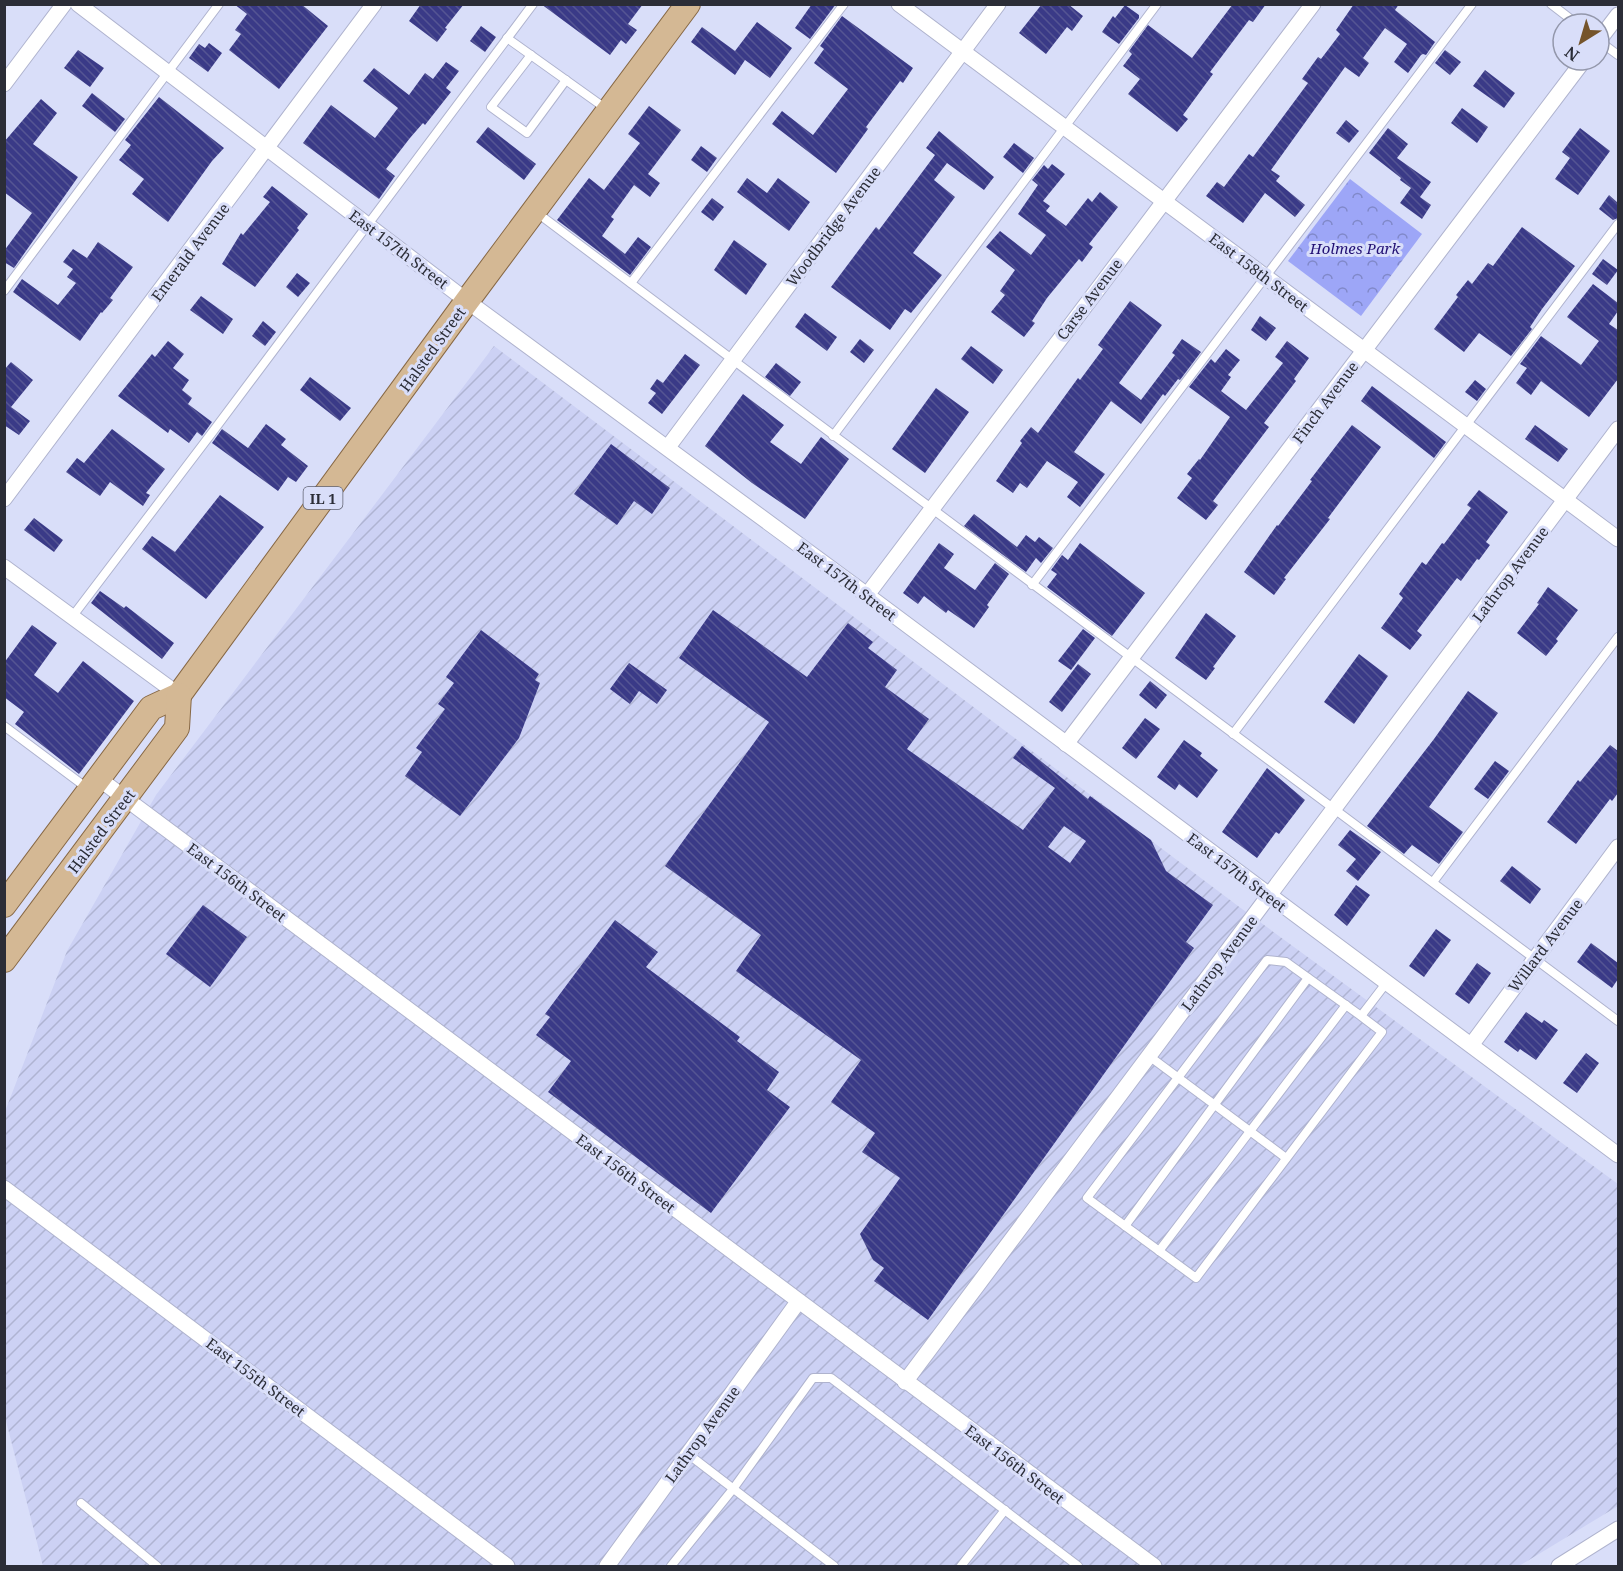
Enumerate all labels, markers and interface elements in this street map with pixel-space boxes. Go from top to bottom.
north arrow [1551,12,1611,72]
text: N [1560,41,1584,67]
street label: Woodbridge Avenue [781,162,885,290]
street label: Emerald Avenue [146,199,234,305]
street label: East 157th Street [345,205,453,293]
street label: East 158th Street [1205,228,1313,316]
park label: Holmes Park [1309,238,1401,258]
street label: Carse Avenue [1052,254,1126,344]
street label: Halsted Street [395,303,469,395]
street label: Finch Avenue [1288,357,1362,447]
road number: IL 1 [304,487,342,509]
street label: Lathrop Avenue [1467,522,1553,626]
street label: East 157th Street [793,537,901,625]
street label: Halsted Street [63,785,139,877]
street label: East 157th Street [1183,828,1291,916]
street label: East 156th Street [183,838,291,926]
street label: Willard Avenue [1503,894,1587,996]
street label: Lathrop Avenue [1176,911,1262,1015]
street label: East 156th Street [572,1129,680,1217]
street label: East 155th Street [202,1333,310,1421]
street label: Lathrop Avenue [660,1382,744,1486]
street label: East 156th Street [961,1420,1069,1508]

